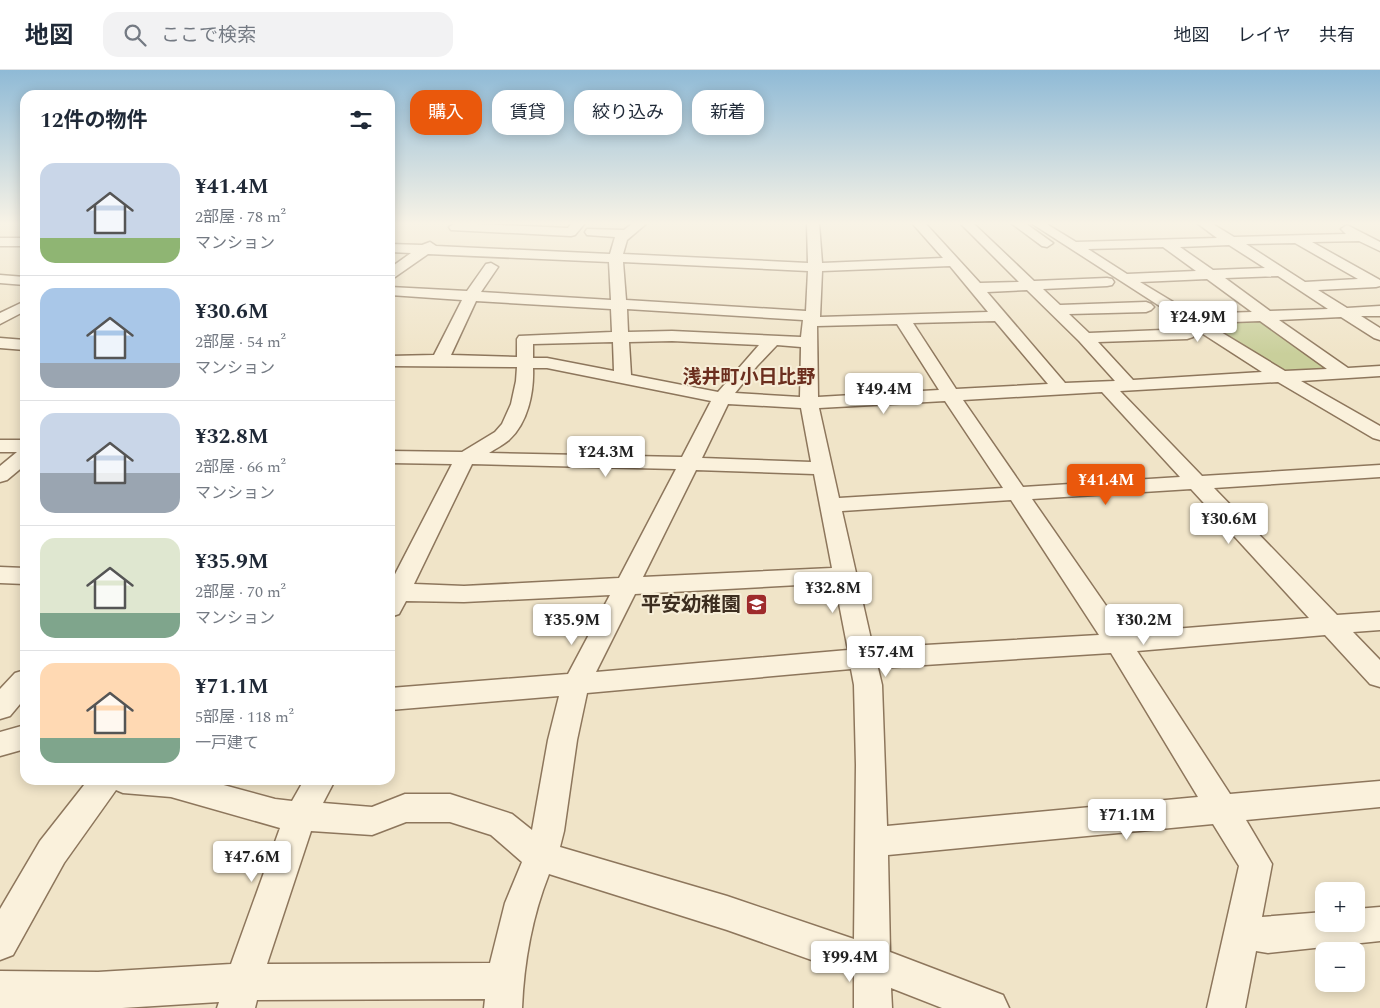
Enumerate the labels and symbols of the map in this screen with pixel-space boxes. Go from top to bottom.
pin: ¥24.9M [1157,300,1239,343]
district label: 浅井町小日比野 [682,363,816,392]
pin: ¥49.4M [843,372,925,415]
pin: ¥24.3M [565,436,647,478]
pin: ¥41.4M [1065,464,1147,506]
pin: ¥30.6M [1188,502,1270,545]
pin: ¥32.8M [792,572,874,614]
place label: 平安幼稚園 [641,590,741,620]
school or university icon: 平安幼稚園 [745,592,769,616]
pin: ¥35.9M [531,604,613,646]
pin: ¥30.2M [1103,604,1185,646]
pin: ¥57.4M [845,636,927,678]
pin: ¥71.1M [1086,798,1168,841]
pin: ¥47.6M [211,840,293,883]
pin: ¥99.4M [809,940,891,983]

